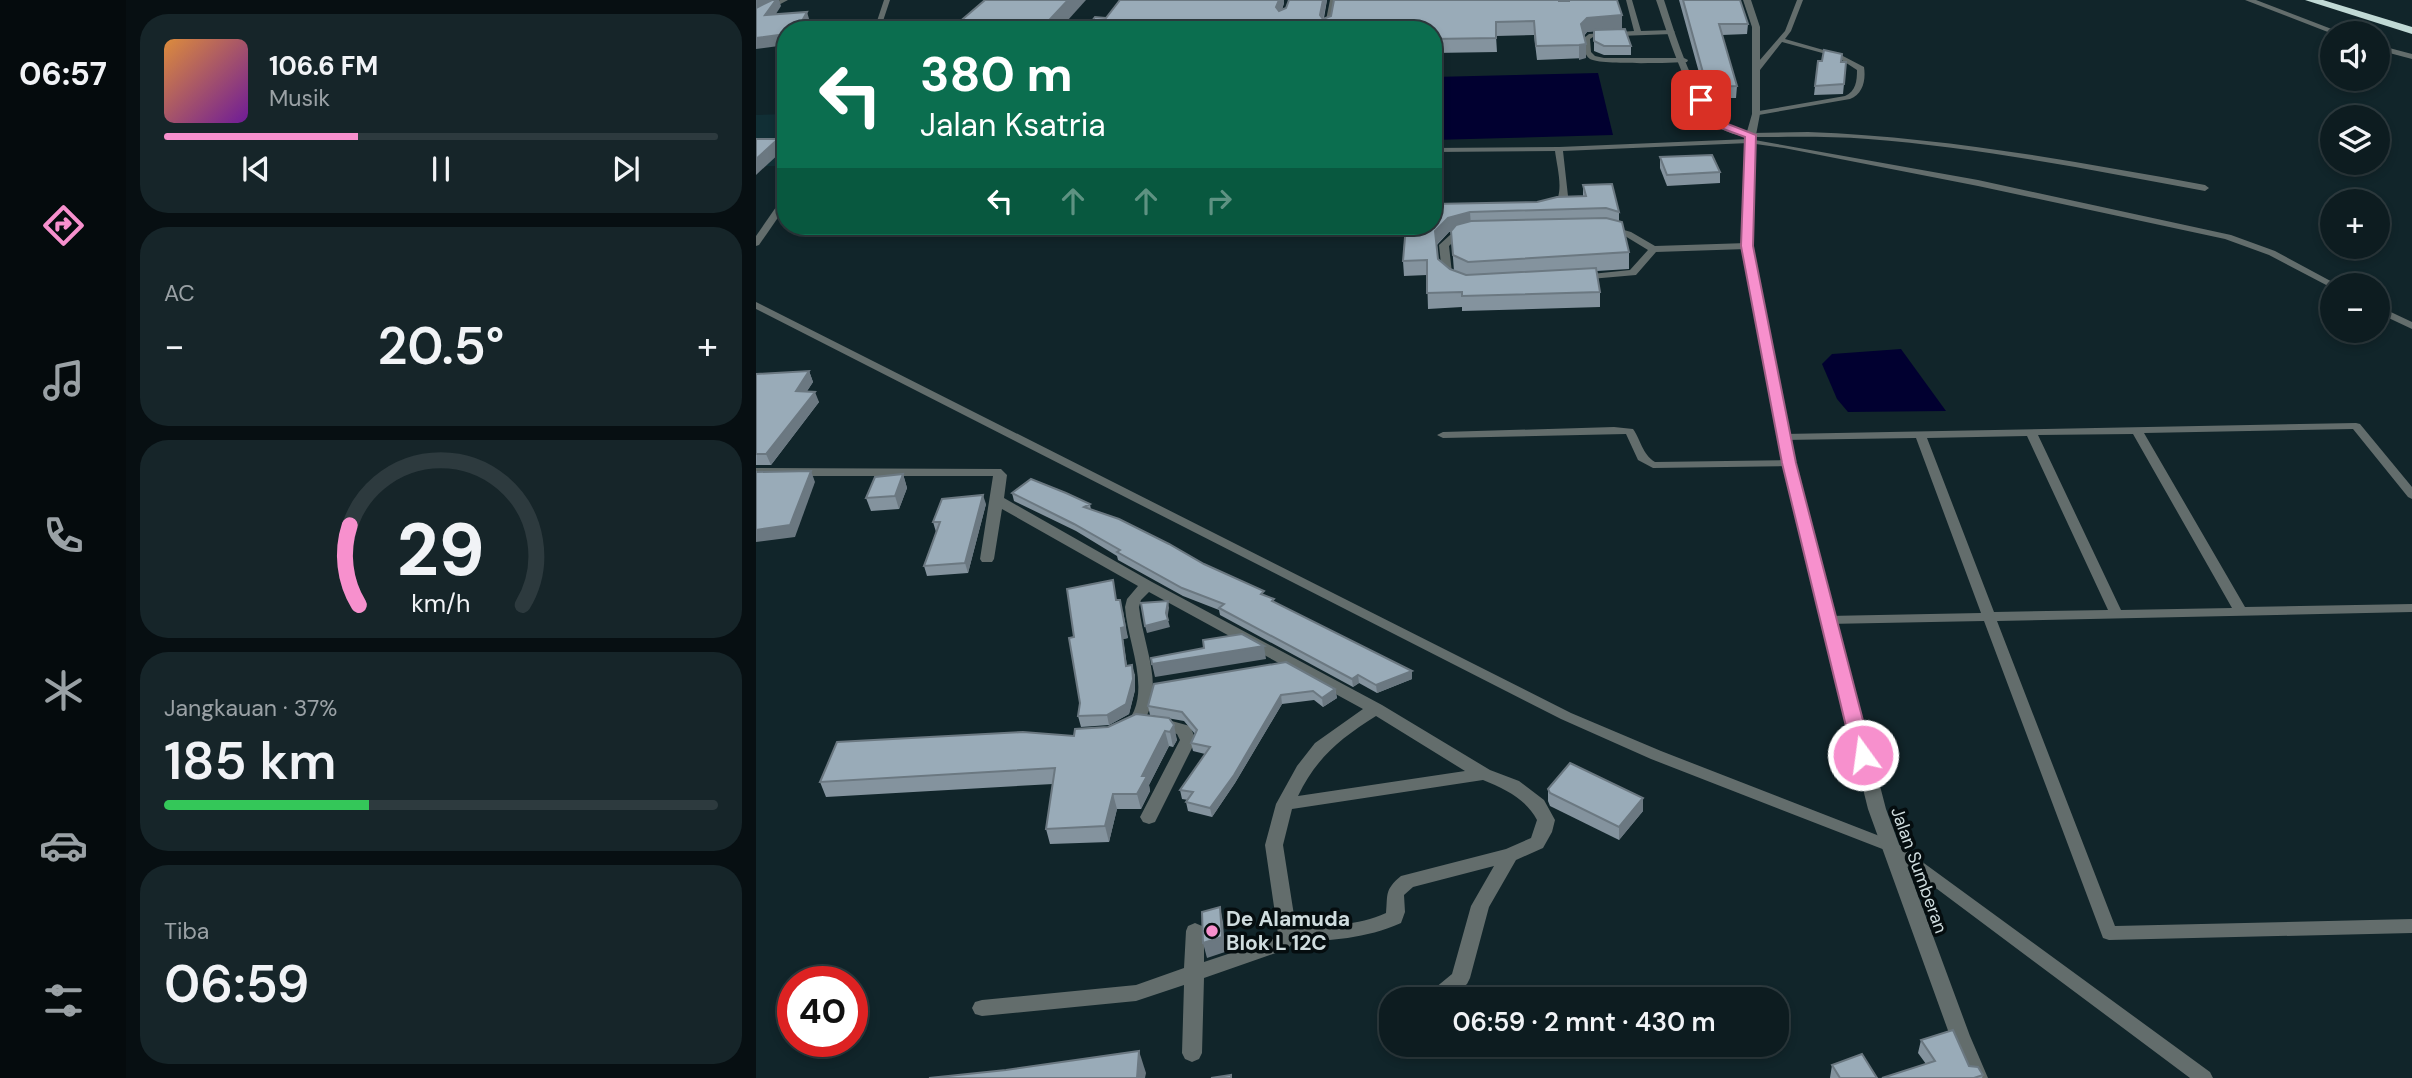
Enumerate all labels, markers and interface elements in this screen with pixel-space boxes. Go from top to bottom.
map controls [2320,21,2390,343]
button: sound [2320,21,2390,91]
text: 380 m [920,42,1073,106]
text: 106.6 FM [269,49,378,83]
icon: left [805,49,896,140]
text: 06:57 [19,53,107,95]
pin [1671,70,1731,130]
icon: arrive [1682,81,1720,119]
text: Musik [269,83,330,113]
text: Jalan Ksatria [920,104,1106,146]
button: layers [2320,105,2390,175]
icon: previous [237,150,275,188]
icon: pause [422,150,460,188]
icon: next [607,150,645,188]
icon: left [981,182,1019,220]
icon: ahead [1054,182,1092,220]
icon: ahead [1127,182,1165,220]
icon: right [1200,182,1238,220]
button: + [2320,189,2390,259]
icon: directions [39,201,88,250]
button: − [2320,273,2390,343]
text: AC [164,278,195,308]
text: 20.5° [378,312,504,380]
text: − [164,321,185,371]
text: + [697,321,718,371]
icon: music [39,356,88,405]
text: 29 [397,503,485,598]
icon: phone [39,511,88,560]
text: km/h [411,587,471,620]
icon: climate [39,666,88,715]
text: Jangkauan · 37% [164,693,337,723]
position arrow [1826,718,1900,792]
text: 185 km [164,727,336,795]
street label: Jalan Sumberan [1885,803,1953,937]
icon: car [39,821,88,870]
place label: De Alamuda Blok L 12C [1226,905,1350,957]
text: Tiba [164,916,209,946]
marker: De Alamuda Blok L 12C [1204,923,1220,939]
text: 06:59 [164,950,309,1018]
speed limit sign: 40 [777,966,868,1057]
icon: filters [39,976,88,1025]
text: 06:59 · 2 mnt · 430 m [1452,1005,1716,1039]

